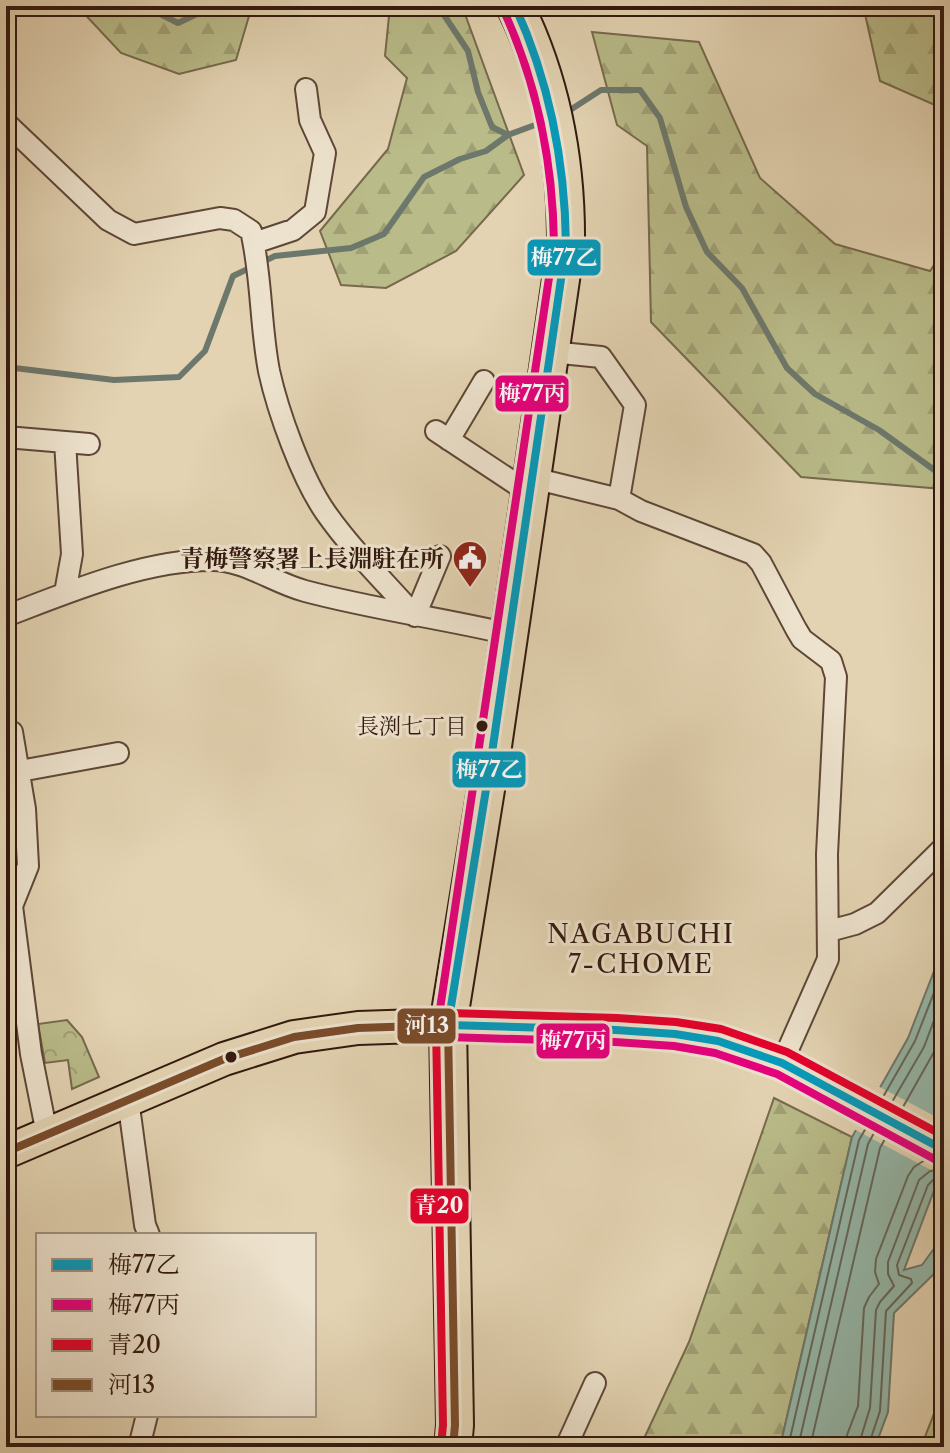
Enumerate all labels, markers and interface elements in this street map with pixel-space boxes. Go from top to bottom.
line badge: 梅77乙 [526,238,602,277]
text: 梅77乙 [531,244,597,271]
line badge: 梅77丙 [494,374,570,413]
text: 梅77丙 [499,380,565,407]
public building icon: 青梅警察署上長淵駐在所 [451,539,489,589]
place label: 青梅警察署上長淵駐在所 [180,544,444,573]
place label: 長渕七丁目 [357,713,467,740]
marker: 長渕七丁目 [474,718,490,734]
line badge: 梅77乙 [451,750,527,789]
text: 梅77乙 [456,756,522,783]
district label: NAGABUCHI 7-CHOME [547,918,735,980]
line badge: 河13 [396,1007,457,1045]
text: 河13 [405,1012,449,1039]
line badge: 梅77丙 [535,1022,611,1060]
text: 梅77丙 [540,1027,606,1054]
unlabelled marker [223,1049,239,1065]
line badge: 青20 [409,1187,470,1225]
text: 青20 [414,1192,464,1219]
legend [36,1233,316,1417]
text: 梅77乙 [108,1250,180,1279]
text: 梅77丙 [108,1290,180,1319]
text: 青20 [108,1330,161,1359]
text: 河13 [108,1370,155,1399]

